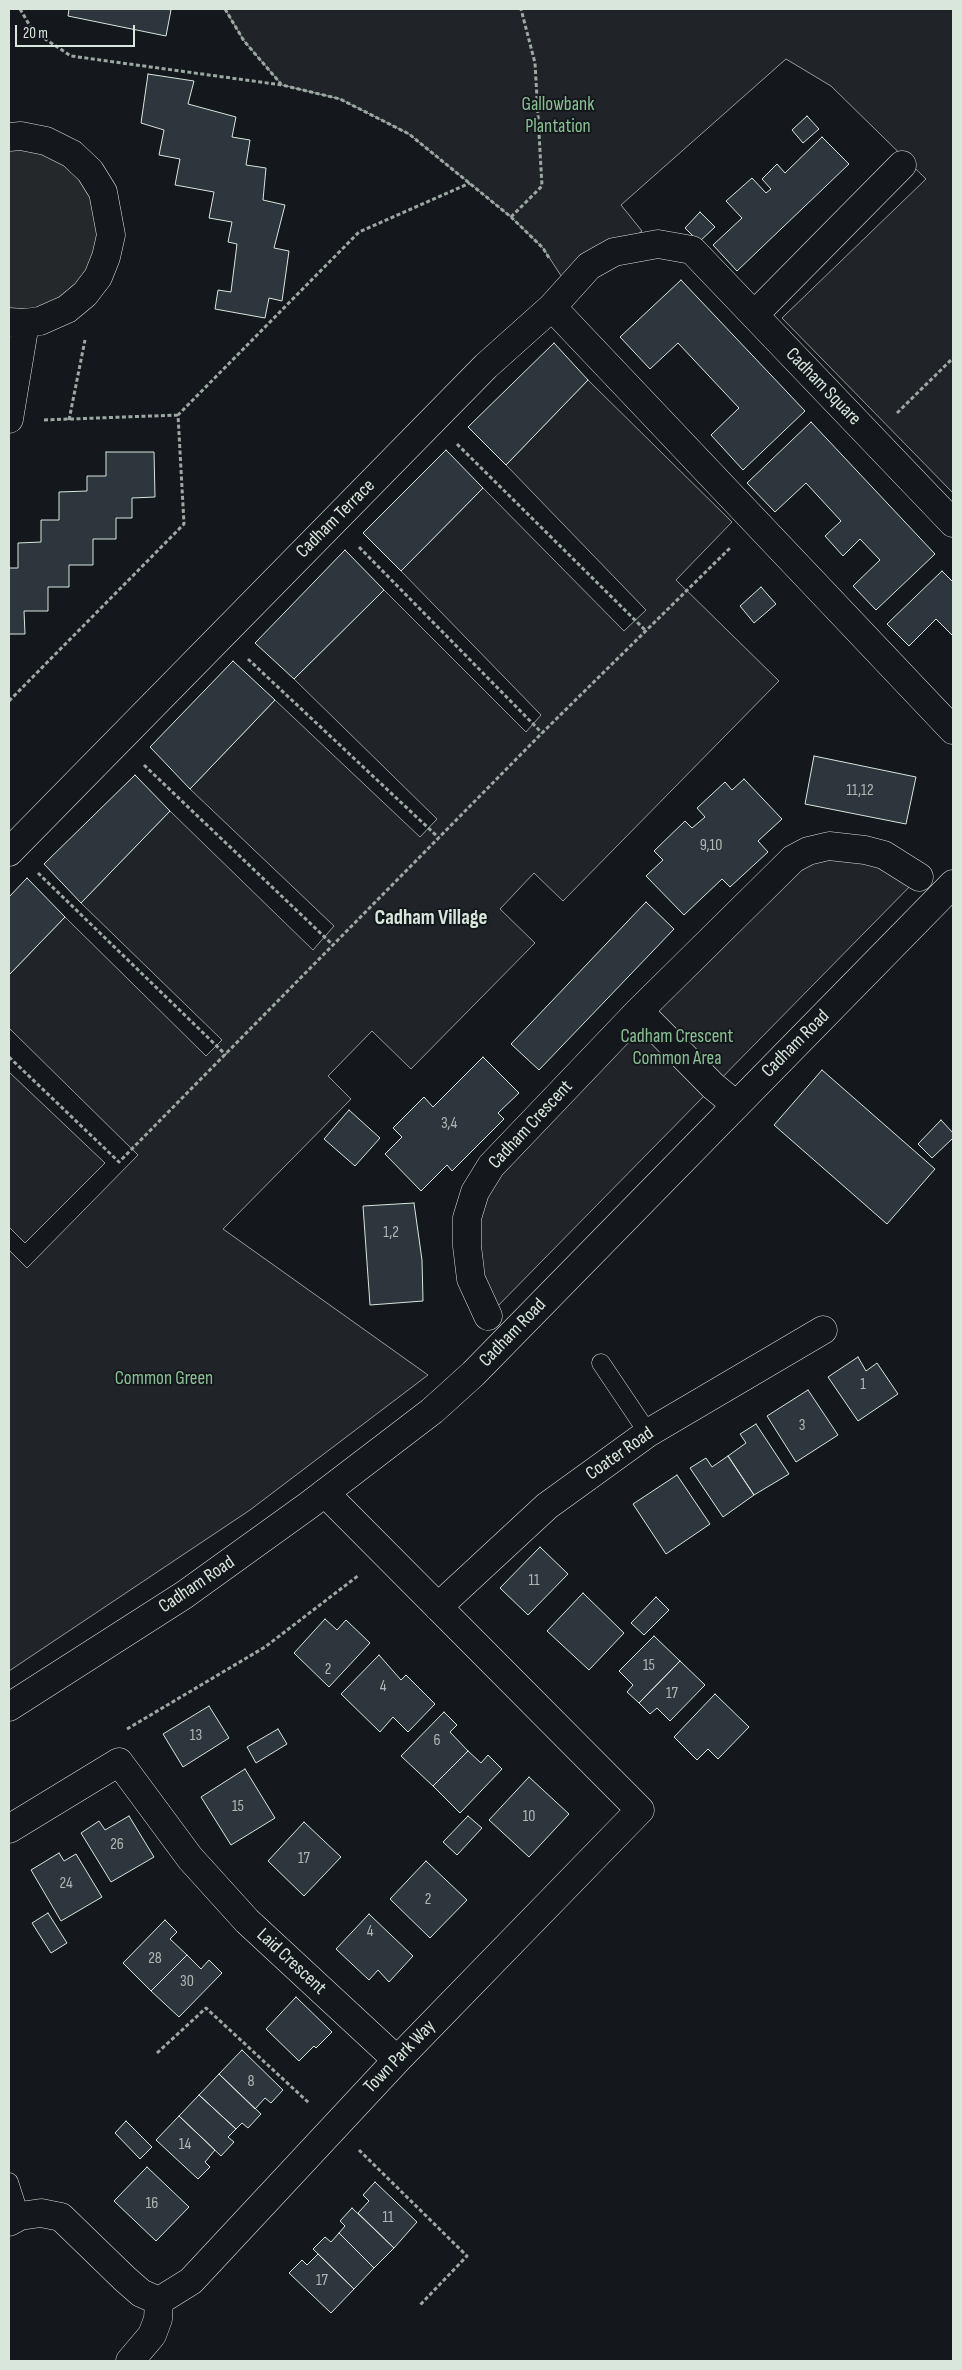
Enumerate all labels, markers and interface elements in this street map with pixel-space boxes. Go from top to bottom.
scale bar [18,15,138,47]
text: 20 m [23,24,48,43]
park label: Gallowbank Plantation [522,94,594,138]
street label: Cadham Square [780,344,866,430]
street label: Cadham Terrace [292,475,380,563]
house number: 11,12 [847,781,873,801]
house number: 9,10 [700,836,722,856]
district label: Cadham Village [375,906,487,932]
street label: Cadham Road [757,1005,835,1083]
park label: Cadham Crescent Common Area [621,1026,733,1070]
street label: Cadham Crescent [484,1076,578,1174]
house number: 3,4 [441,1114,457,1134]
house number: 1,2 [383,1223,399,1243]
street label: Cadham Road [475,1294,551,1372]
park label: Common Green [115,1368,213,1390]
house number: 1 [860,1375,866,1395]
house number: 3 [799,1416,805,1436]
street label: Coater Road [582,1422,658,1486]
street label: Cadham Road [155,1551,239,1619]
house number: 11 [528,1571,540,1591]
house number: 15 [643,1656,655,1676]
house number: 2 [325,1660,331,1680]
house number: 4 [380,1677,386,1697]
house number: 17 [666,1684,678,1704]
house number: 13 [190,1726,202,1746]
house number: 6 [433,1731,441,1751]
house number: 15 [232,1797,244,1817]
house number: 10 [523,1807,535,1827]
house number: 26 [110,1835,124,1855]
house number: 17 [298,1849,310,1869]
house number: 24 [59,1874,73,1894]
house number: 2 [425,1890,431,1910]
house number: 4 [367,1922,373,1942]
street label: Laid Crescent [251,1924,331,2000]
house number: 28 [148,1949,162,1969]
house number: 30 [180,1972,194,1992]
street label: Town Park Way [359,2016,441,2098]
house number: 8 [247,2072,255,2092]
house number: 14 [179,2135,191,2155]
house number: 16 [146,2194,158,2214]
house number: 11 [382,2208,394,2228]
house number: 17 [316,2271,328,2291]

